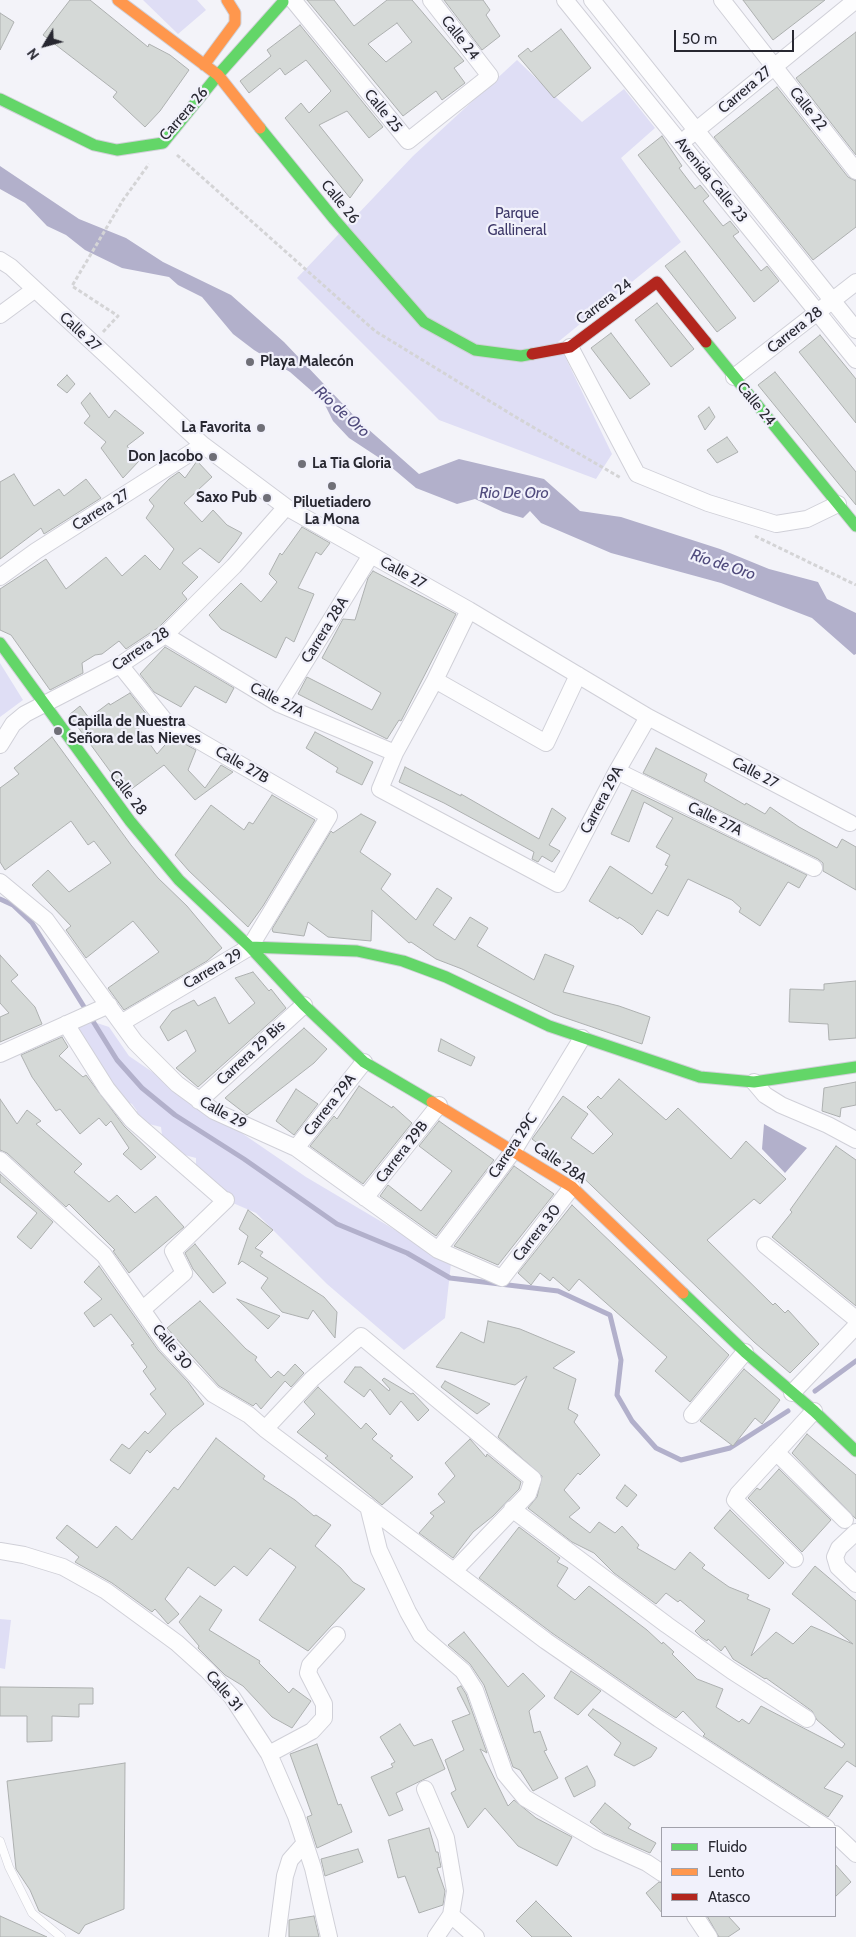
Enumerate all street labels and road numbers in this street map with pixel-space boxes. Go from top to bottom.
street label: Calle 24 [437,12,483,64]
street label: Carrera 27 [715,63,775,117]
street label: Carrera 26 [156,84,212,144]
street label: Calle 22 [785,84,831,134]
street label: Calle 25 [360,86,406,136]
street label: Avenida Calle 23 [671,134,751,226]
street label: Calle 26 [317,177,363,227]
street label: Carrera 24 [573,275,635,329]
street label: Carrera 28 [764,303,826,357]
street label: Calle 27 [56,308,104,356]
street label: Calle 24 [733,379,779,429]
street label: Carrera 27 [69,485,133,535]
street label: Calle 27 [377,553,429,593]
street label: Carrera 28A [298,594,352,666]
street label: Carrera 28 [109,623,173,675]
street label: Calle 27A [247,679,307,721]
street label: Calle 27B [212,742,272,788]
street label: Calle 27 [729,753,781,793]
street label: Carrera 29A [577,763,627,837]
street label: Calle 28 [105,767,151,819]
street label: Calle 27A [685,798,745,840]
street label: Carrera 29 [180,945,246,993]
street label: Carrera 29 Bis [213,1017,289,1089]
street label: Carrera 29A [300,1070,360,1140]
street label: Calle 29 [196,1093,250,1133]
street label: Carrera 29C [485,1110,541,1182]
street label: Carrera 29B [372,1117,432,1187]
street label: Calle 28A [530,1138,590,1188]
street label: Carrera 30 [509,1201,565,1265]
street label: Calle 30 [148,1321,196,1373]
street label: Calle 31 [202,1667,246,1715]

